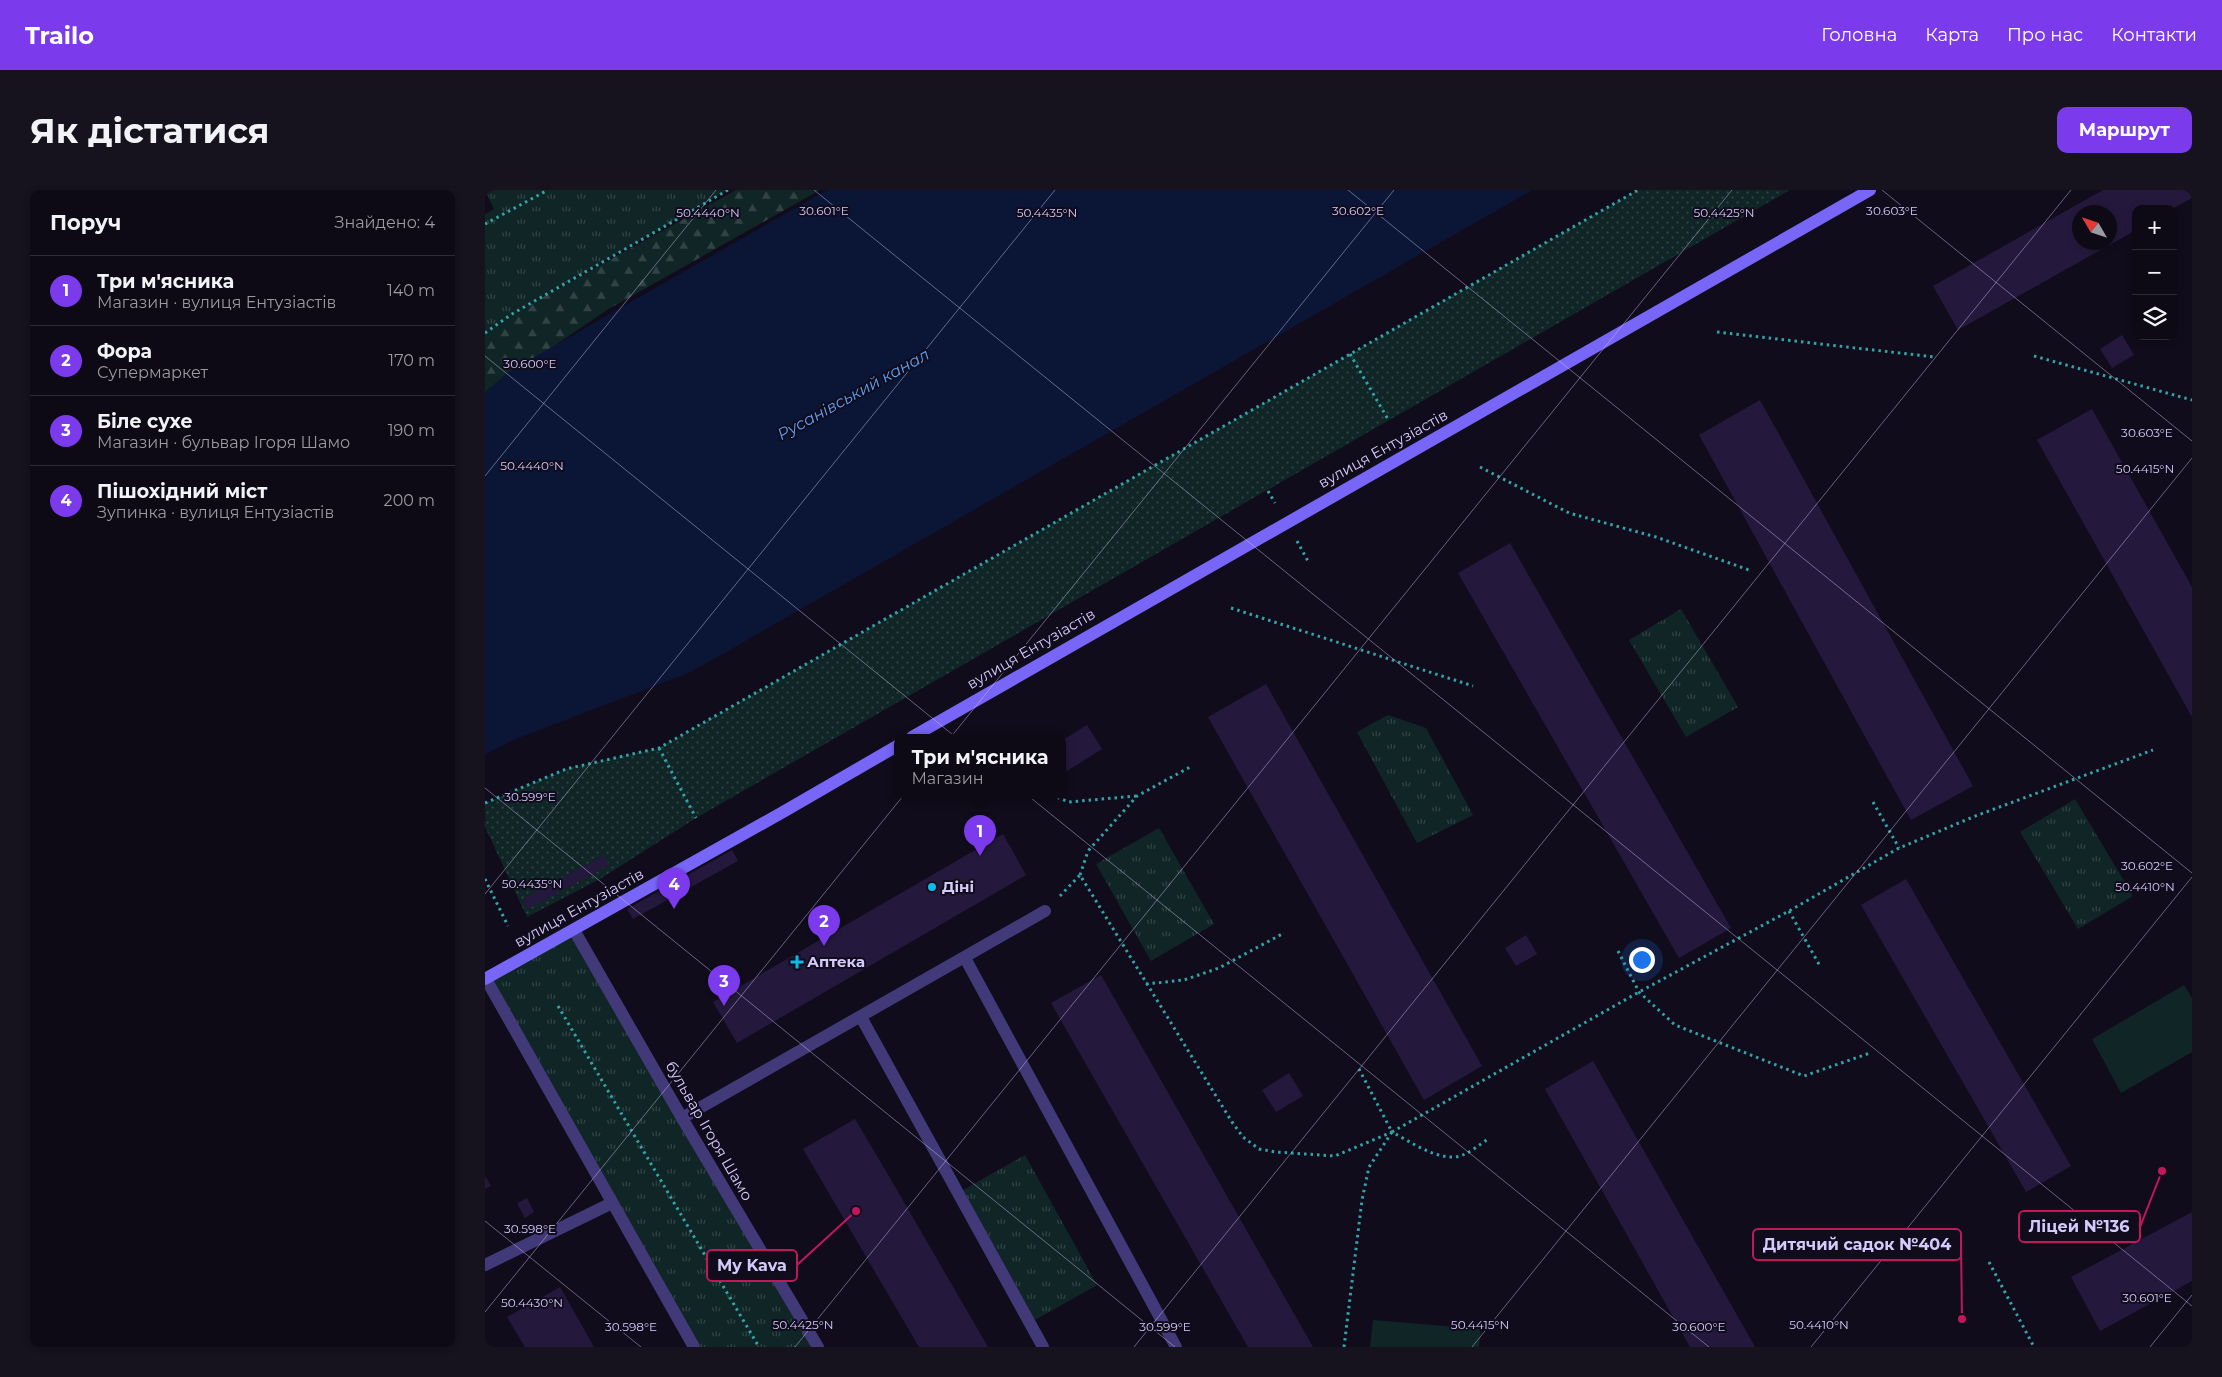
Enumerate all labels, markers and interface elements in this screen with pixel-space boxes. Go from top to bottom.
text: Trailo [25,21,94,50]
text: Головна [1821,24,1897,46]
text: Карта [1925,24,1979,46]
text: Про нас [2007,24,2083,46]
text: Контакти [2111,24,2197,46]
button: Маршрут [2057,107,2192,153]
text: Як дістатися [30,109,270,152]
text: 30.601°E [799,203,849,218]
text: 30.602°E [1332,203,1384,218]
text: 30.603°E [1866,203,1918,218]
text: 50.4440°N [676,205,740,220]
text: 50.4435°N [1017,205,1077,220]
text: 50.4425°N [1693,205,1755,220]
north arrow [2072,205,2117,250]
map controls [2132,205,2177,340]
button: + [2132,205,2177,250]
text: Поруч [50,210,121,235]
text: Знайдено: 4 [334,213,435,232]
button: − [2132,250,2177,295]
text: Три м'ясника [97,270,234,293]
text: 1 [63,281,69,300]
text: 140 m [387,281,435,300]
text: Магазин · вулиця Ентузіастів [97,293,336,312]
button: layers [2132,295,2177,340]
text: Фора [97,340,152,363]
water label: Русанівський канал [774,345,932,444]
text: 2 [61,351,71,370]
text: 170 m [388,351,435,370]
text: 30.600°E [503,356,557,371]
text: Супермаркет [97,363,208,382]
street label: вулиця Ентузіастів [1315,405,1451,492]
text: Біле сухе [97,410,193,433]
text: 3 [61,421,71,440]
text: 190 m [388,421,435,440]
text: 30.603°E [2121,425,2173,440]
text: Магазин · бульвар Ігоря Шамо [97,433,350,452]
text: 50.4440°N [500,458,564,473]
text: 50.4415°N [2116,461,2174,476]
text: Пішохідний міст [97,480,267,503]
text: 4 [60,491,72,510]
text: 200 m [384,491,435,510]
text: Зупинка · вулиця Ентузіастів [97,503,334,522]
street label: вулиця Ентузіастів [963,604,1098,693]
popup [894,734,1066,799]
text: Три м'ясника [911,746,1049,769]
text: Магазин [911,769,983,788]
text: 30.599°E [504,789,556,804]
pin: 1 [964,815,996,856]
text: 30.602°E [2121,858,2173,873]
street label: вулиця Ентузіастів [511,864,647,951]
pin: 4 [658,868,690,909]
text: 50.4435°N [502,876,562,891]
place label: Діні [942,877,974,896]
text: 50.4410°N [2115,879,2175,894]
marker: Діні [926,881,938,893]
pin: 2 [808,905,840,946]
your location [1629,947,1655,973]
place label: Аптека [807,952,865,971]
marker: Аптека [791,956,803,968]
pin: 3 [708,965,740,1006]
street label: бульвар Ігоря Шамо [662,1057,757,1204]
callout: Ліцей №136 [2019,1211,2140,1242]
text: Ліцей №136 [2029,1217,2129,1236]
text: 30.598°E [504,1221,556,1236]
callout: Дитячий садок №404 [1753,1229,1961,1260]
text: Дитячий садок №404 [1763,1235,1951,1254]
callout: My Kava [707,1250,797,1281]
text: My Kava [717,1256,787,1275]
text: 30.601°E [2122,1290,2172,1305]
text: 50.4430°N [501,1295,563,1310]
text: 50.4425°N [772,1317,834,1332]
text: 50.4415°N [1451,1317,1509,1332]
text: 50.4410°N [1789,1317,1849,1332]
text: 30.598°E [605,1319,657,1334]
text: 30.599°E [1139,1319,1191,1334]
text: 30.600°E [1672,1319,1726,1334]

